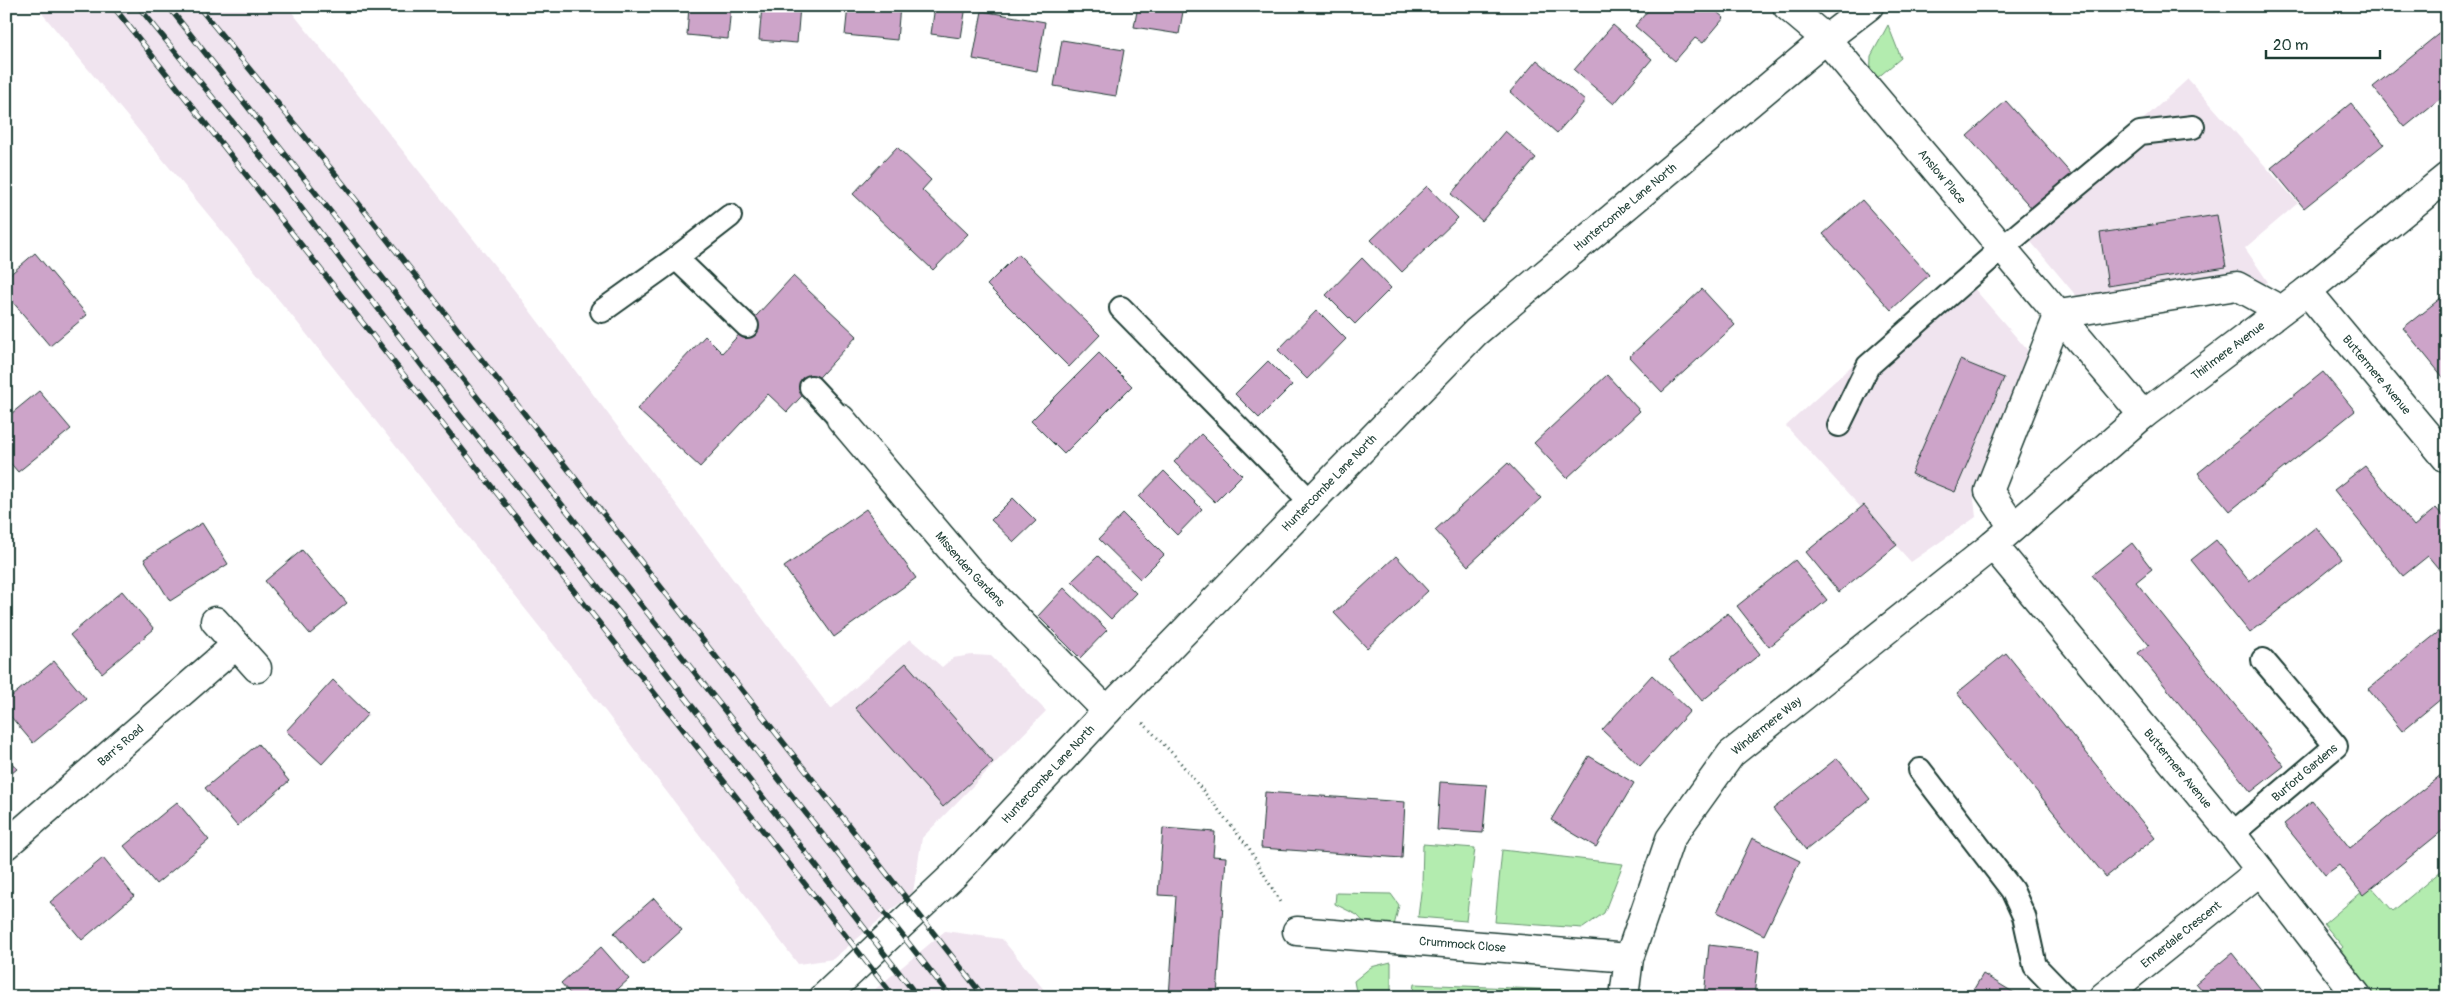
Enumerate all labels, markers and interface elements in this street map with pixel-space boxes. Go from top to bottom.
scale bar [2266,28,2379,60]
text: 20 m [2273,36,2308,55]
street label: Anslow Place [1915,146,1969,207]
street label: Huntercombe Lane North [1571,160,1680,254]
street label: Thirlmere Avenue [2188,318,2268,383]
street label: Buttermere Avenue [2339,332,2414,418]
street label: Huntercombe Lane North [1279,431,1380,534]
street label: Missenden Gardens [932,529,1009,610]
street label: Windermere Way [1728,693,1804,758]
street label: Barr's Road [95,721,147,769]
street label: Huntercombe Lane North [998,722,1098,827]
street label: Buttermere Avenue [2141,726,2215,811]
street label: Burford Gardens [2269,740,2341,805]
street label: Ennerdale Crescent [2138,898,2224,971]
street label: Crummock Close [1419,933,1506,955]

